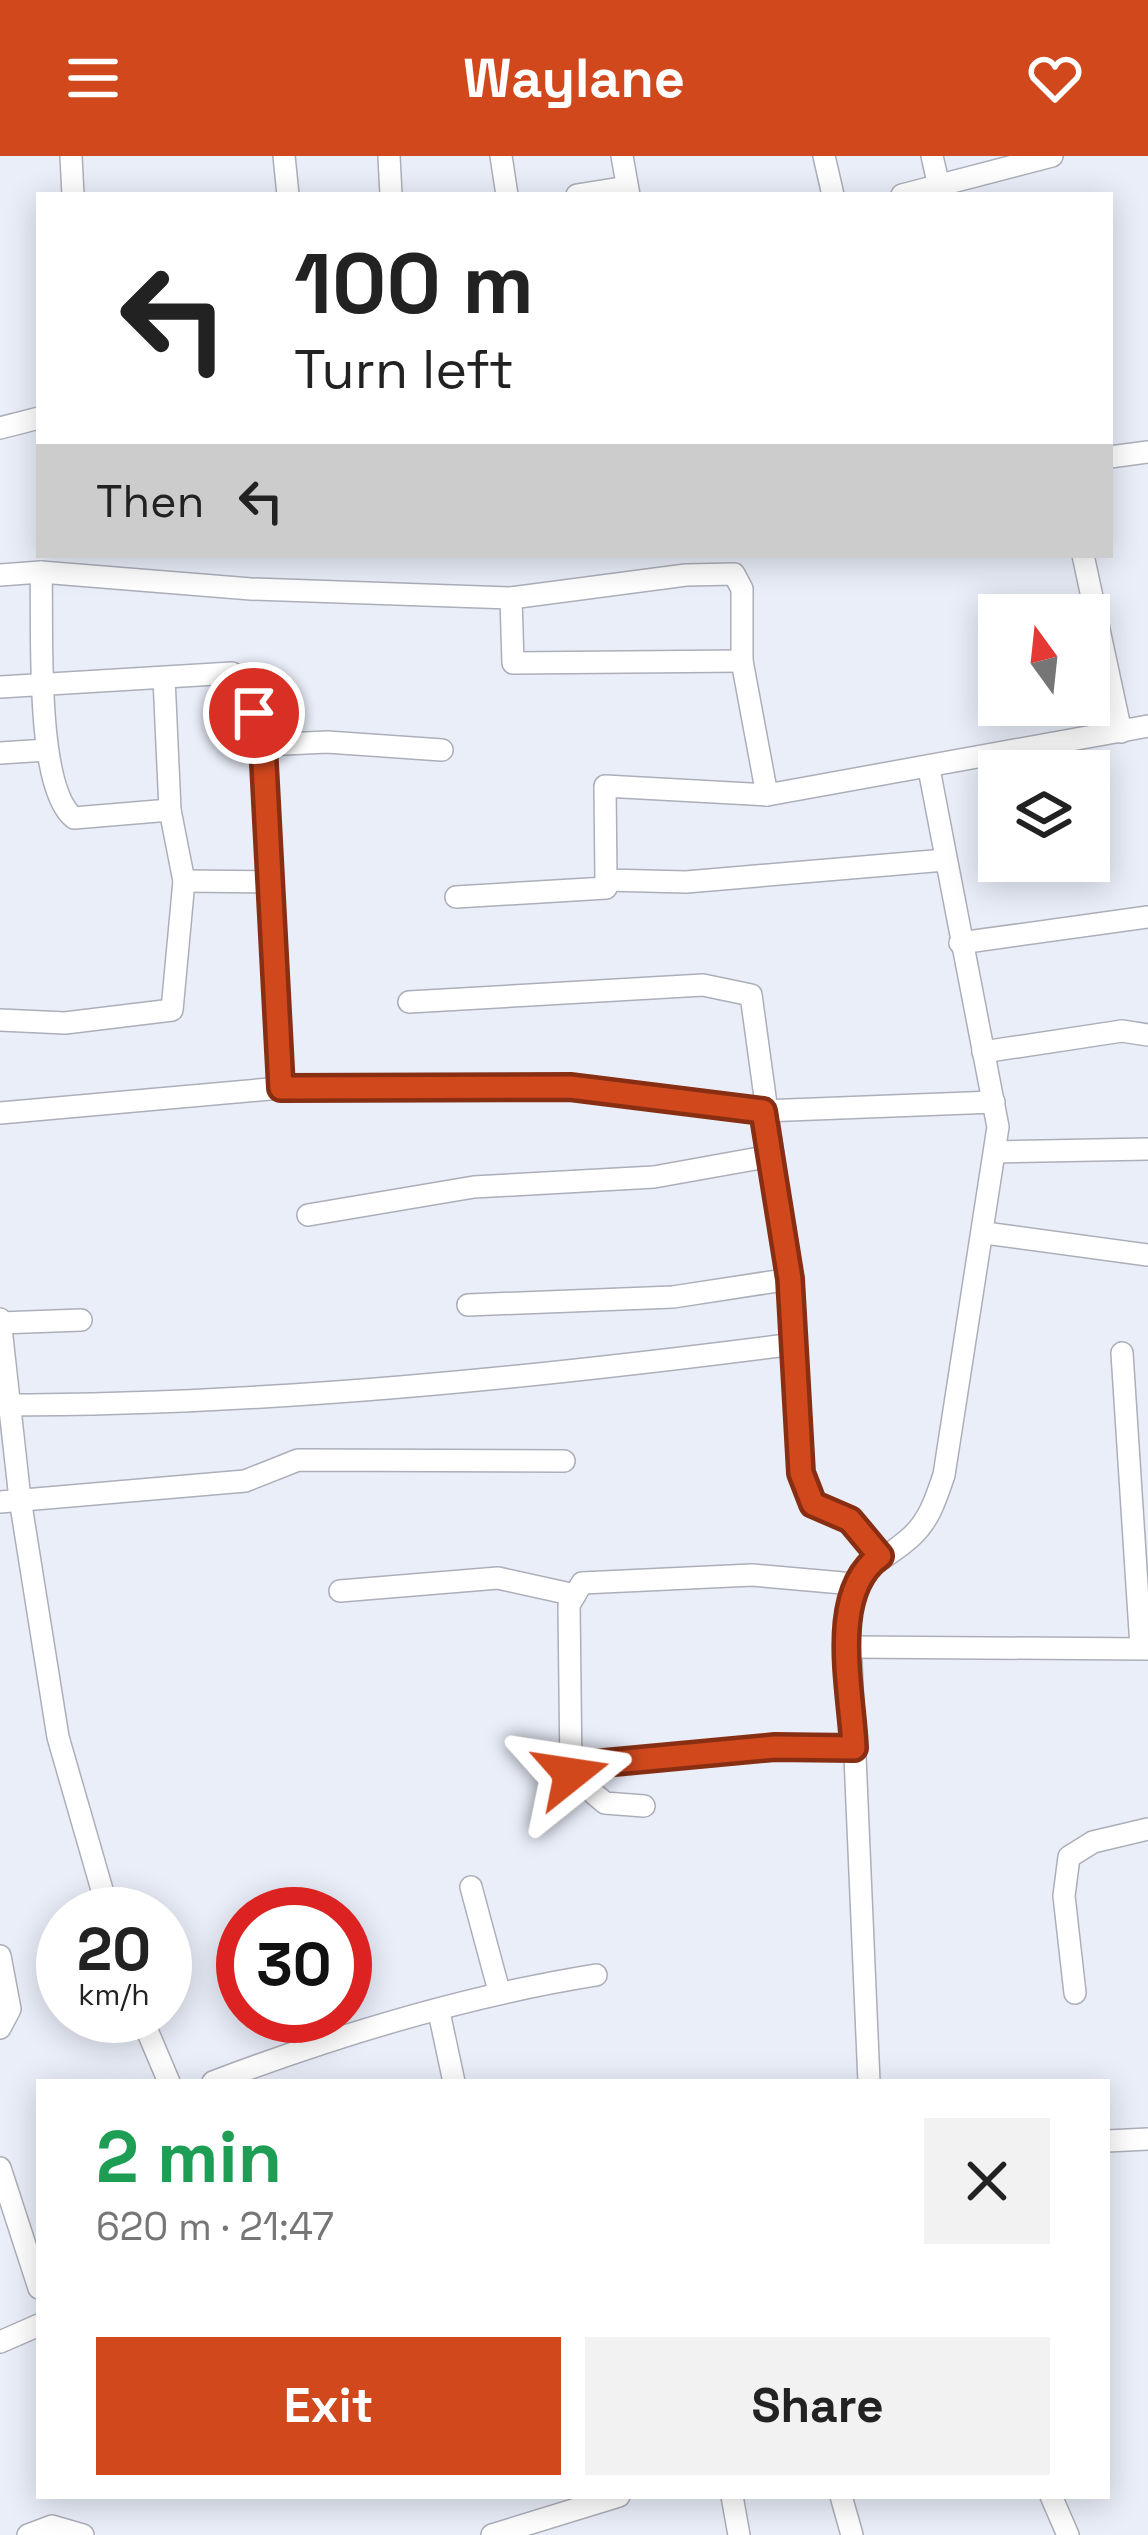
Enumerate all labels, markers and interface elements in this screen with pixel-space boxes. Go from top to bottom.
text: Waylane [463,44,685,113]
icon: menu [60,45,126,111]
icon: heart [1022,45,1088,111]
text: 100 m [294,230,534,338]
icon: left [96,240,252,396]
text: Turn left [294,335,514,404]
icon: left [228,468,294,534]
text: Then [96,473,204,530]
north arrow [978,594,1110,726]
map controls [978,594,1110,882]
pin [203,662,305,764]
icon: arrive [221,680,287,746]
button: layers [978,750,1110,882]
position arrow [508,1711,634,1837]
speed limit sign: 30 [216,1887,372,2043]
text: 20 [77,1911,151,1988]
text: km/h [78,1975,150,2014]
text: 2 min [96,2111,282,2203]
button: close [924,2118,1050,2244]
text: 620 m · 21:47 [96,2202,334,2251]
button: Exit [96,2337,561,2475]
button: Share [585,2337,1050,2475]

